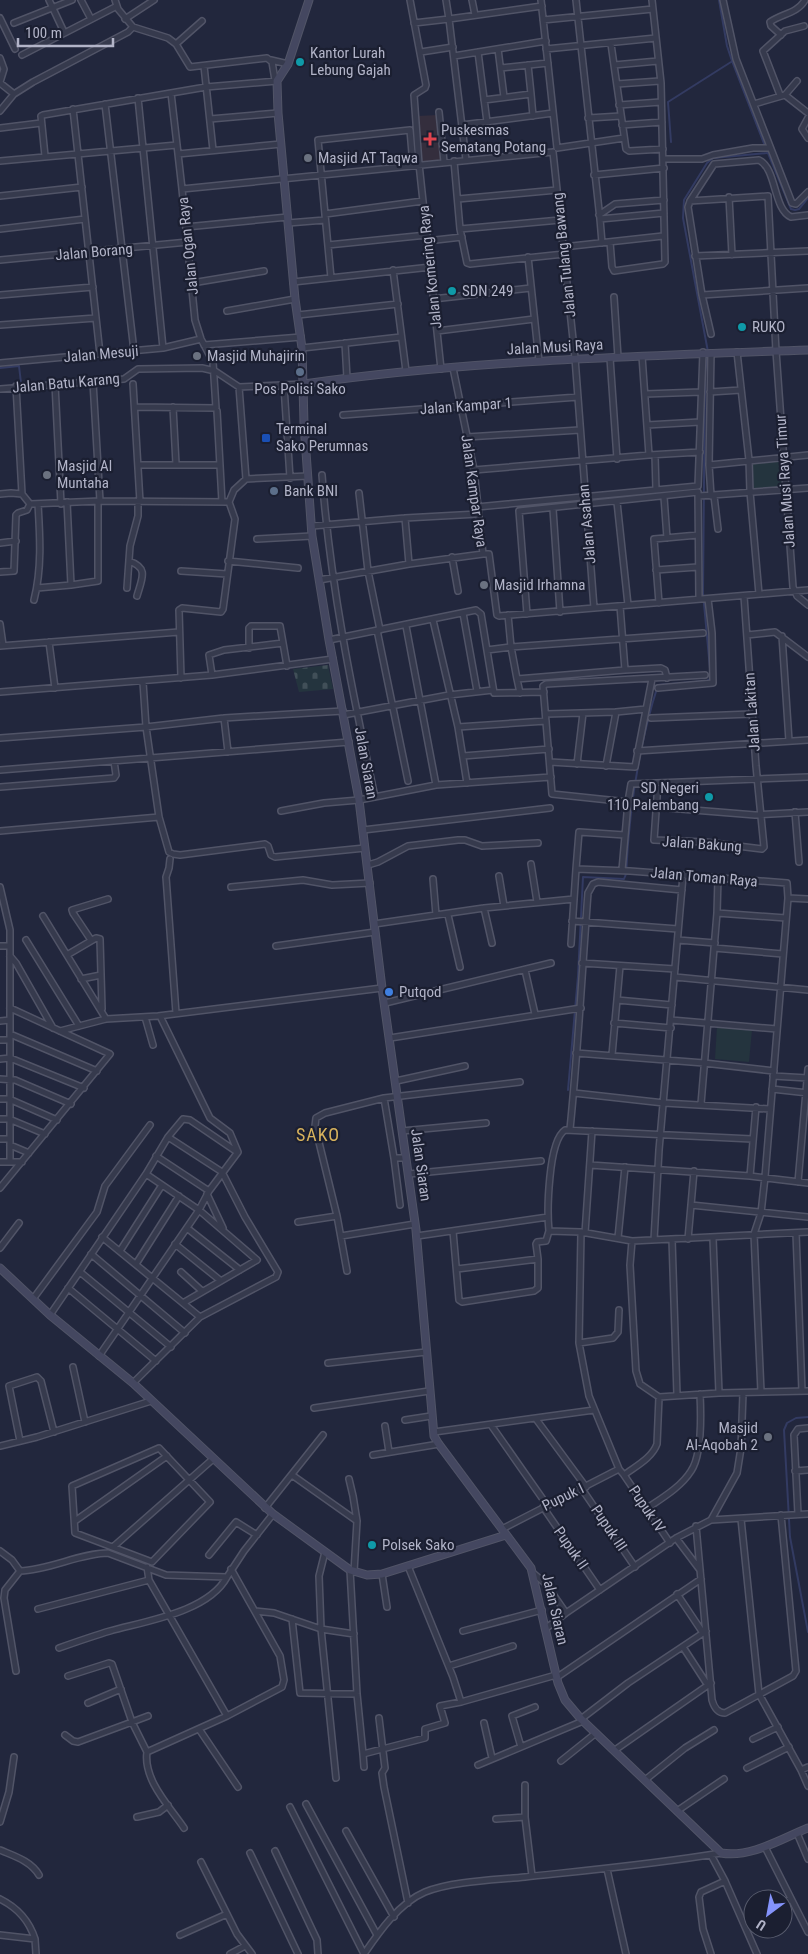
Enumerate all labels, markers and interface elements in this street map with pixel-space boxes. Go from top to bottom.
scale bar [18,15,112,47]
text: 100 m [25,24,62,42]
place label: Kantor Lurah Lebung Gajah [310,44,391,79]
marker: Kantor Lurah Lebung Gajah [294,56,306,68]
place label: Puskesmas Sematang Potang [441,121,546,156]
marker: Puskesmas Sematang Potang [423,132,437,146]
place label: Masjid AT Taqwa [318,149,418,167]
marker: Masjid AT Taqwa [302,152,314,164]
street label: Jalan Tulang Bawang [548,192,580,318]
street label: Jalan Ogan Raya [174,196,202,296]
street label: Jalan Komering Raya [415,204,445,330]
street label: Jalan Borang [55,240,133,264]
place label: SDN 249 [462,282,513,300]
marker: SDN 249 [446,285,458,297]
place label: RUKO [752,318,785,336]
marker: RUKO [736,321,748,333]
street label: Jalan Musi Raya [506,335,604,359]
street label: Jalan Mesuji [63,342,139,366]
place label: Masjid Muhajirin [207,347,305,365]
marker: Masjid Muhajirin [191,350,203,362]
marker: Pos Polisi Sako [294,366,306,378]
street label: Jalan Batu Karang [12,369,120,397]
place label: Pos Polisi Sako [254,380,346,398]
street label: Jalan Kampar 1 [419,394,513,418]
street label: Jalan Musi Raya Timur [771,413,799,548]
place label: Terminal Sako Perumnas [276,420,369,455]
marker: Terminal Sako Perumnas [260,432,272,444]
street label: Jalan Kampar Raya [457,434,491,548]
place label: Masjid Al Muntaha [57,457,112,492]
marker: Masjid Al Muntaha [41,469,53,481]
place label: Bank BNI [284,482,338,500]
street label: Jalan Asahan [575,483,599,565]
marker: Bank BNI [268,485,280,497]
place label: Masjid Irhamna [494,576,586,594]
marker: Masjid Irhamna [478,579,490,591]
street label: Jalan Lakitan [740,672,764,752]
street label: Jalan Siaran [351,726,381,800]
place label: SD Negeri 110 Palembang [607,779,699,814]
marker: SD Negeri 110 Palembang [703,791,715,803]
street label: Jalan Bakung [662,832,742,856]
street label: Jalan Toman Raya [650,863,758,891]
place label: Putqod [399,983,441,1001]
marker: Putqod [383,986,395,998]
district label: SAKO [296,1124,340,1145]
street label: Jalan Siaran [407,1128,435,1202]
place label: Masjid Al-Aqobah 2 [686,1419,758,1454]
marker: Masjid Al-Aqobah 2 [762,1431,774,1443]
street label: Pupuk I [539,1479,587,1515]
street label: Pupuk IV [625,1482,669,1536]
street label: Pupuk III [587,1502,631,1554]
street label: Pupuk II [550,1523,592,1573]
place label: Polsek Sako [382,1536,455,1554]
marker: Polsek Sako [366,1539,378,1551]
street label: Jalan Siaran [538,1571,572,1647]
north arrow [743,1889,793,1939]
text: U [753,1916,769,1934]

